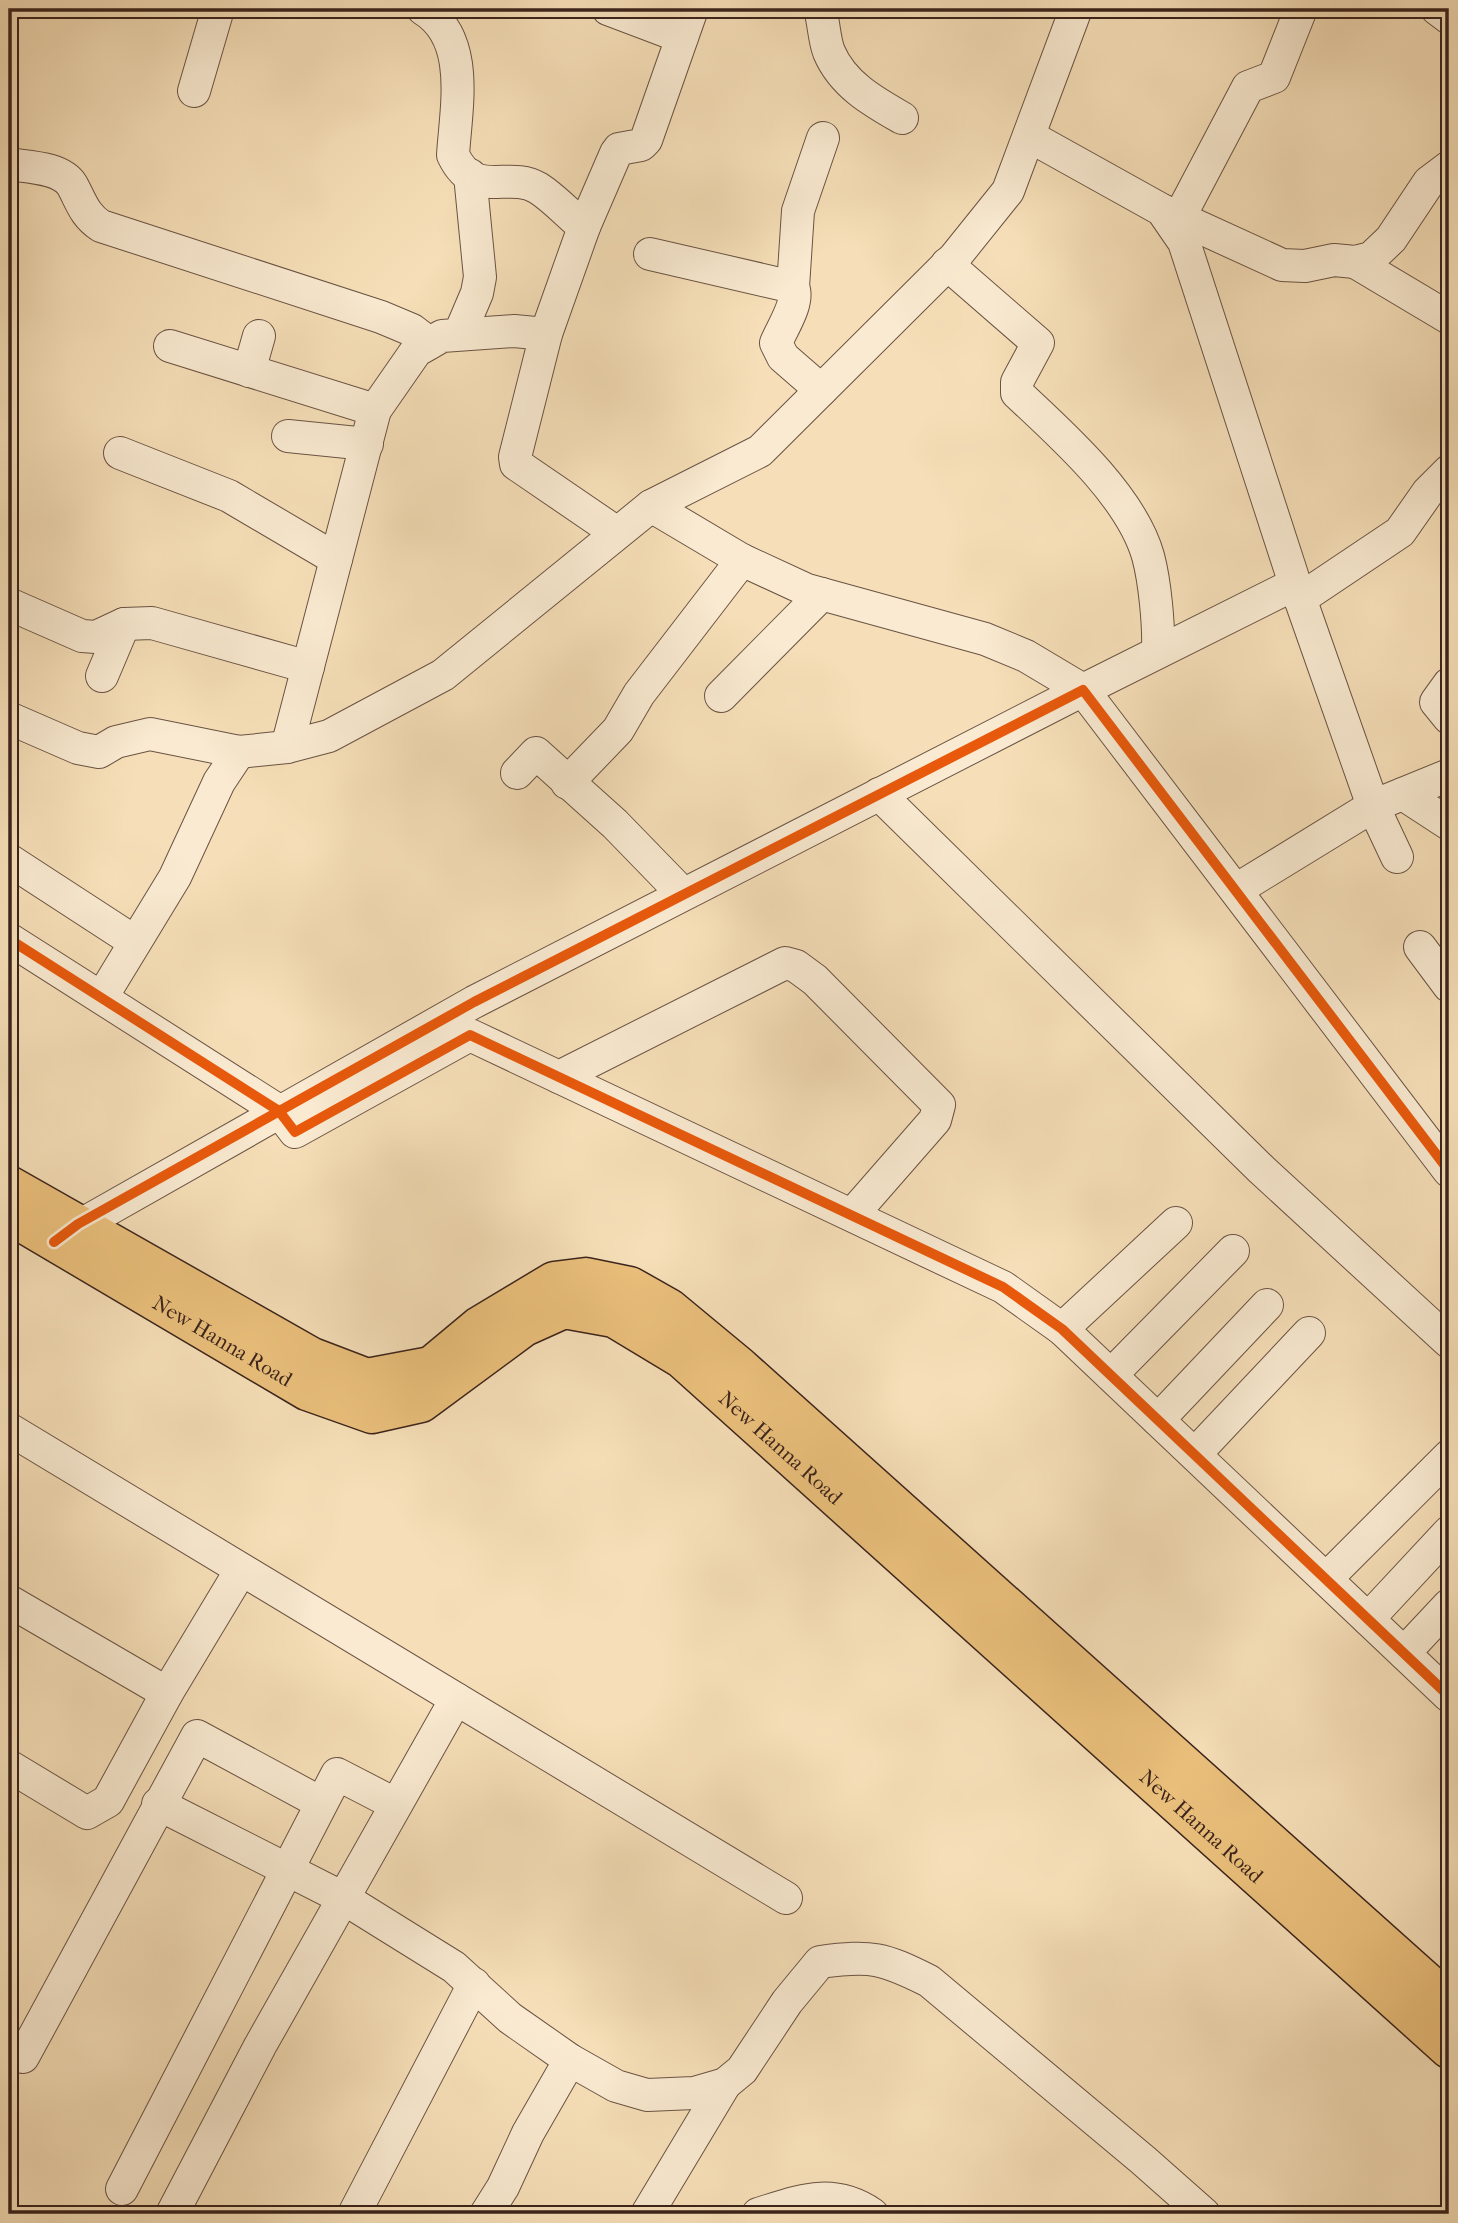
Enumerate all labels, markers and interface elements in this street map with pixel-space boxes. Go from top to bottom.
street label: New Hanna Road [149,1291,297,1392]
street label: New Hanna Road [714,1386,848,1510]
street label: New Hanna Road [1135,1765,1268,1888]

